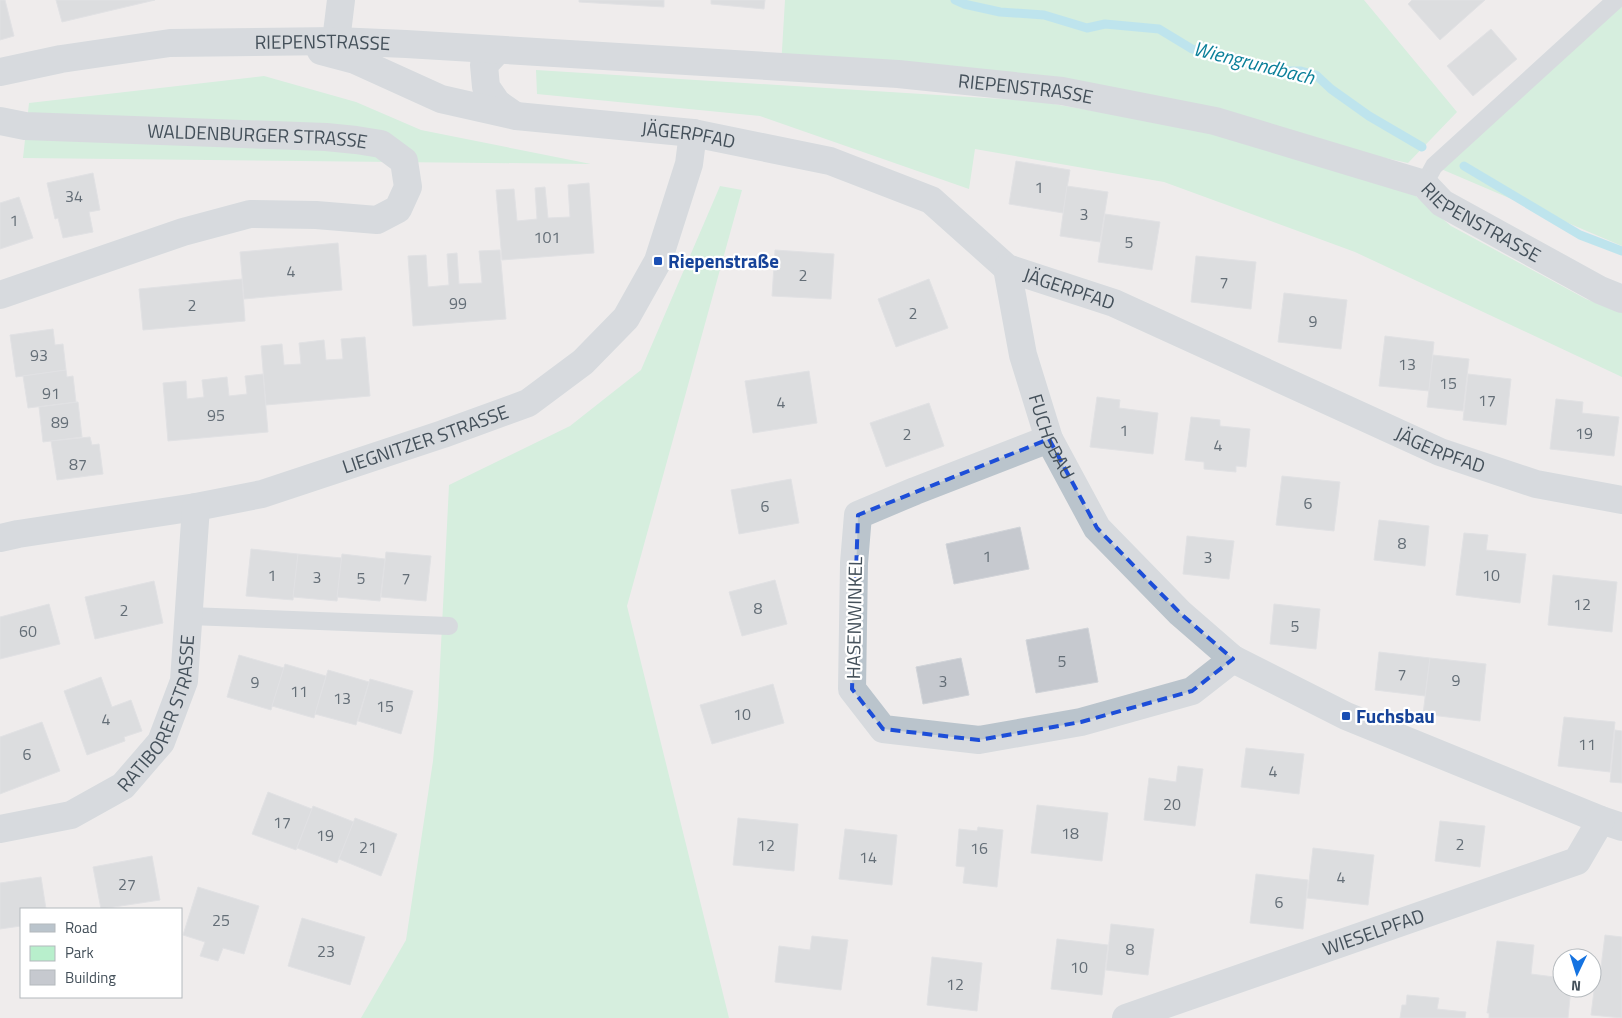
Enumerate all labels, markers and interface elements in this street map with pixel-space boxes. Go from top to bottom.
street label: RIEPENSTRASSE [254,26,391,57]
water label: Wiengrundbach [1190,33,1319,93]
street label: RIEPENSTRASSE [957,65,1096,111]
street label: JÄGERPFAD [640,113,738,155]
street label: WALDENBURGER STRASSE [147,115,370,156]
house number: 1 [1035,175,1043,199]
street label: RIEPENSTRASSE [1415,175,1547,269]
house number: 34 [65,184,83,208]
house number: 3 [1080,202,1088,226]
house number: 1 [10,208,18,232]
house number: 101 [534,225,560,249]
house number: 5 [1125,230,1134,254]
place label: Riepenstraße [668,246,779,275]
marker: Riepenstraße [652,255,664,267]
house number: 4 [287,259,296,283]
street label: JÄGERPFAD [1020,259,1119,316]
house number: 2 [799,263,807,287]
house number: 7 [1220,270,1228,294]
house number: 99 [449,291,467,315]
house number: 2 [188,293,196,317]
house number: 2 [909,301,917,325]
house number: 9 [1309,309,1318,333]
house number: 93 [30,343,48,367]
house number: 13 [1398,352,1416,376]
house number: 15 [1439,371,1457,395]
house number: 91 [42,381,60,405]
house number: 17 [1478,388,1496,412]
house number: 4 [777,390,786,414]
street label: FUCHSBAU [1022,390,1083,484]
street label: LIEGNITZER STRASSE [338,396,512,481]
house number: 95 [207,403,225,427]
house number: 89 [51,410,69,434]
house number: 1 [1120,418,1128,442]
street label: JÄGERPFAD [1391,418,1489,480]
house number: 19 [1575,421,1593,445]
house number: 2 [903,422,911,446]
house number: 4 [1214,433,1223,457]
house number: 87 [69,452,87,476]
house number: 6 [1304,491,1313,515]
house number: 6 [761,494,770,518]
house number: 8 [1398,531,1407,555]
house number: 1 [983,544,991,568]
house number: 3 [1204,545,1212,569]
street label: HASENWINKEL [838,557,869,679]
house number: 1 [268,563,276,587]
house number: 10 [1482,563,1500,587]
house number: 3 [313,565,321,589]
house number: 5 [357,566,366,590]
house number: 7 [402,566,410,590]
house number: 12 [1573,592,1591,616]
house number: 8 [754,596,763,620]
house number: 2 [120,598,128,622]
house number: 5 [1291,614,1300,638]
house number: 60 [19,619,37,643]
street label: RATIBORER STRASSE [109,634,201,798]
house number: 5 [1058,649,1067,673]
house number: 7 [1398,662,1406,686]
house number: 9 [1452,668,1461,692]
house number: 3 [939,669,947,693]
house number: 9 [251,670,260,694]
house number: 11 [290,679,308,703]
house number: 13 [333,686,351,710]
house number: 15 [376,694,394,718]
place label: Fuchsbau [1356,701,1435,730]
house number: 10 [733,702,751,726]
house number: 4 [102,707,111,731]
marker: Fuchsbau [1340,710,1352,722]
house number: 11 [1578,732,1596,756]
house number: 6 [23,742,32,766]
house number: 4 [1269,759,1278,783]
house number: 20 [1163,792,1181,816]
house number: 17 [273,810,291,834]
house number: 18 [1061,821,1079,845]
house number: 19 [316,823,334,847]
house number: 2 [1456,832,1464,856]
house number: 12 [757,833,775,857]
house number: 21 [359,835,377,859]
house number: 16 [970,836,988,860]
house number: 14 [859,845,877,869]
house number: 4 [1337,865,1346,889]
house number: 27 [118,872,136,896]
house number: 6 [1275,890,1284,914]
street label: WIESELPFAD [1318,900,1428,963]
legend [20,908,182,998]
house number: 25 [212,908,230,932]
text: Road [65,916,97,939]
house number: 8 [1126,937,1135,961]
house number: 23 [317,939,335,963]
text: Park [65,941,94,964]
north arrow [1552,948,1602,998]
house number: 10 [1070,955,1088,979]
text: Building [65,966,116,989]
house number: 12 [946,972,964,996]
text: N [1570,976,1582,997]

